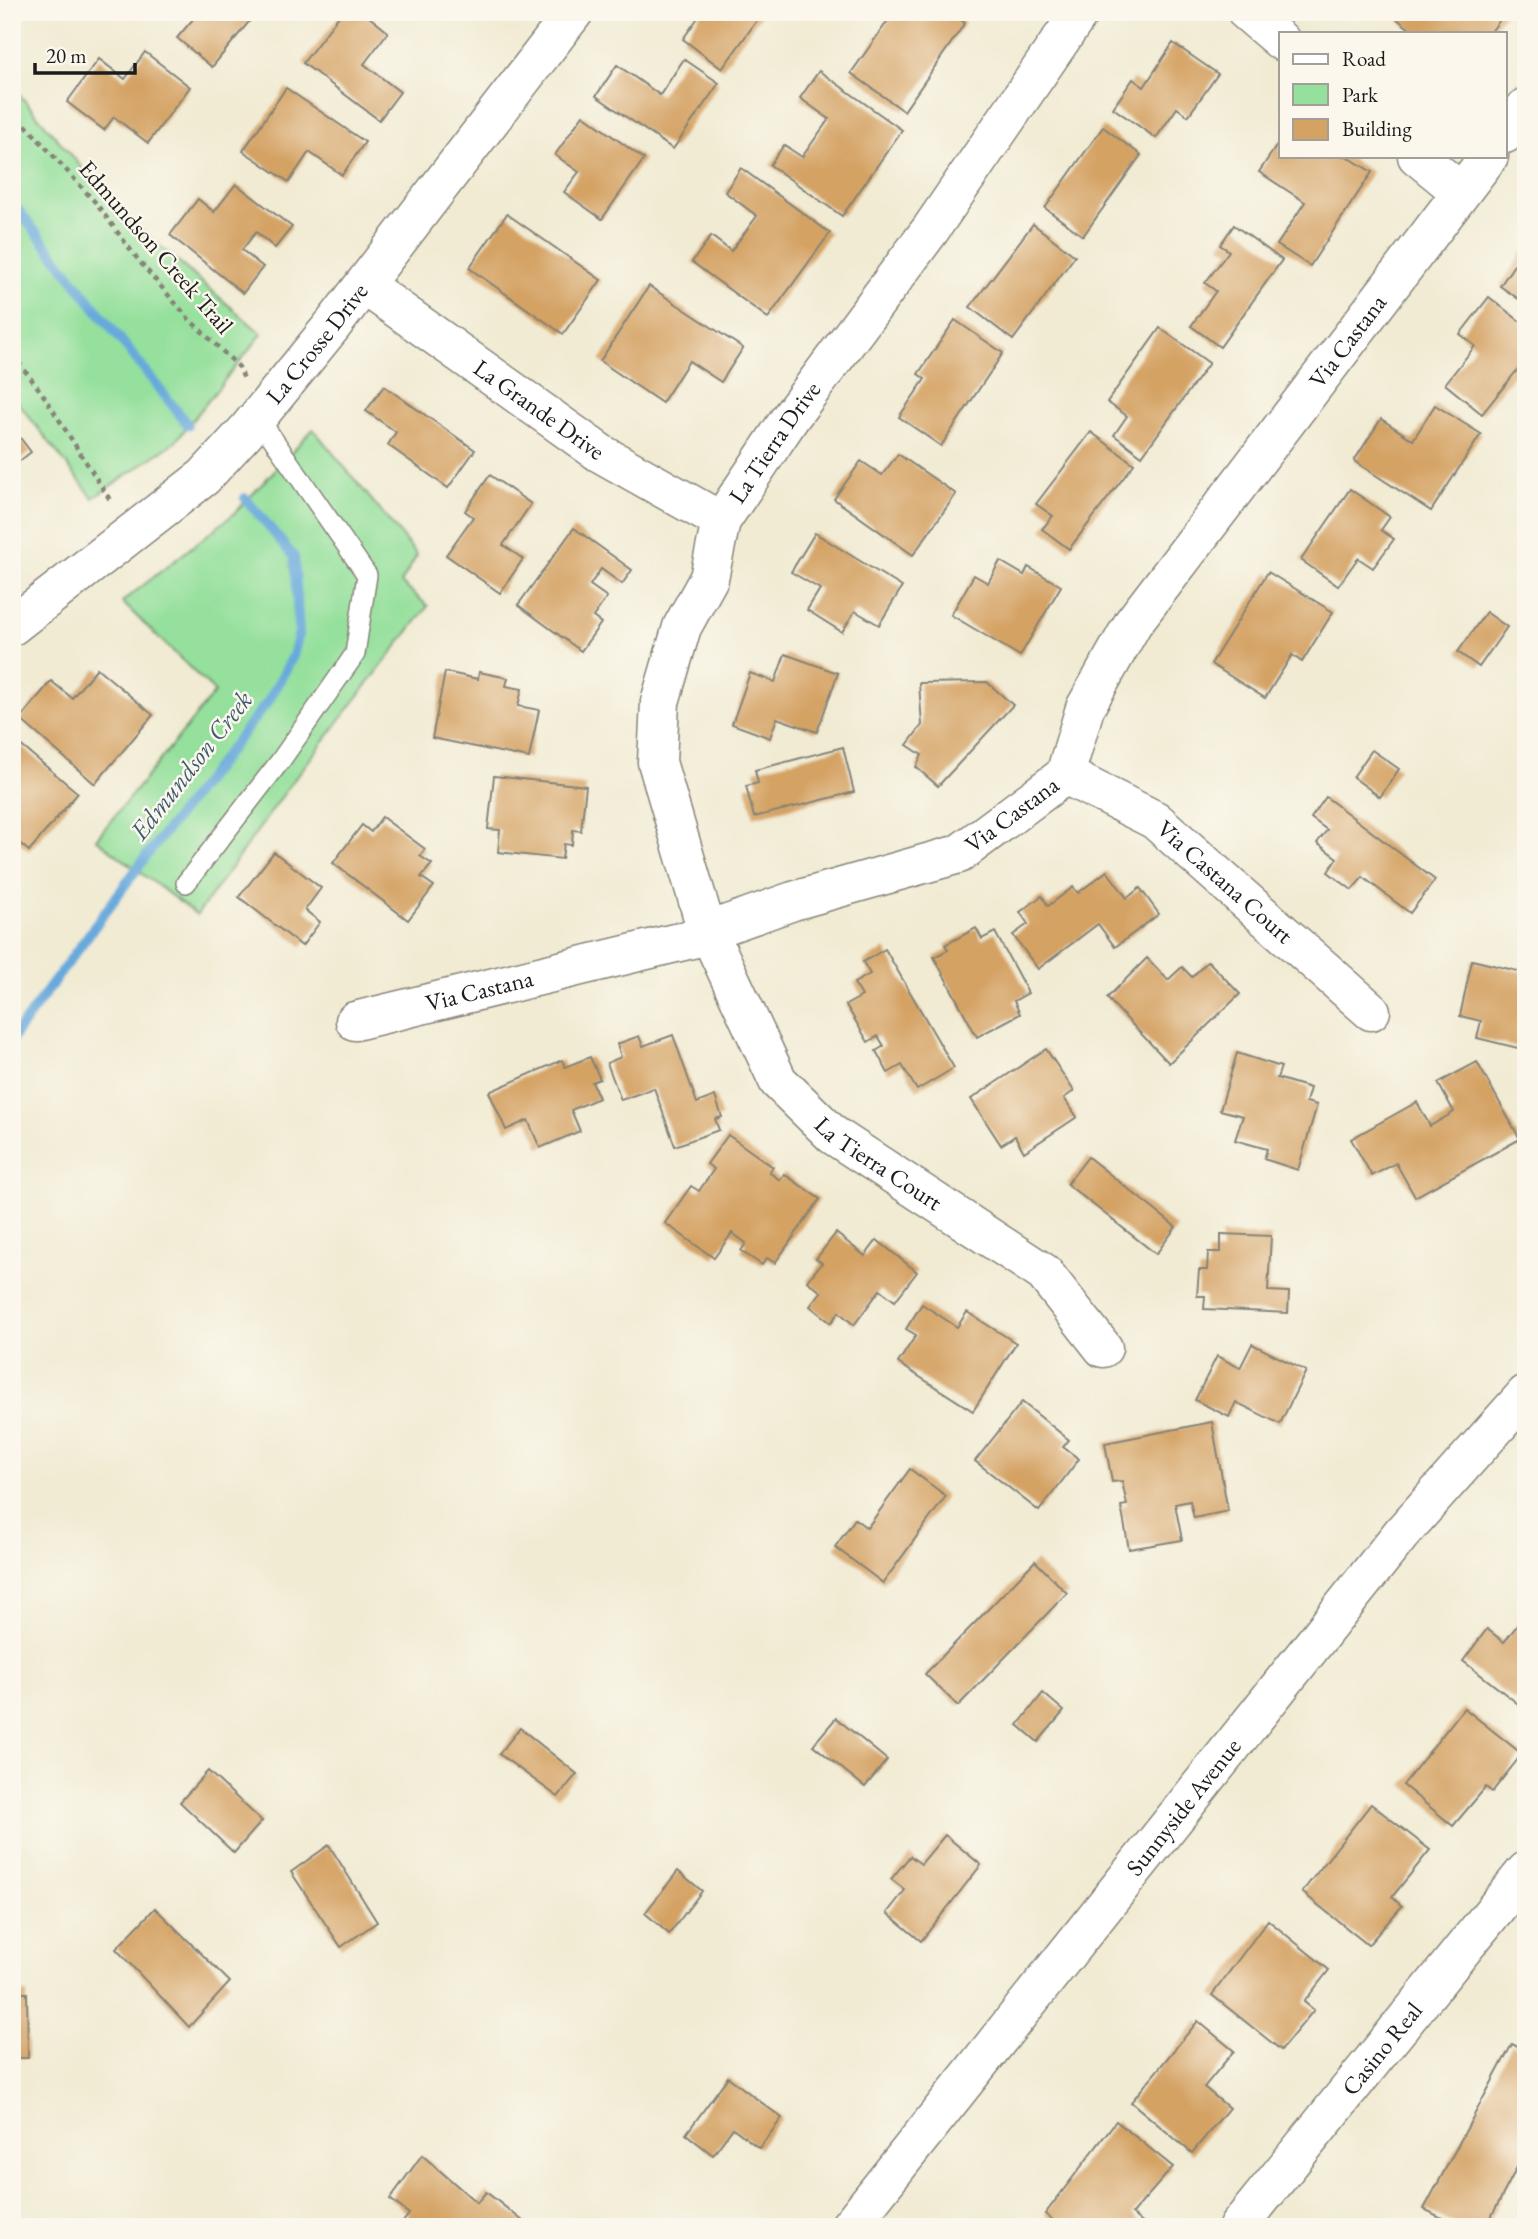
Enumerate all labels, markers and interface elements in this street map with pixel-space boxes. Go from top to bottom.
scale bar [35,32,135,76]
legend [1279,32,1506,158]
text: 20 m [46,42,87,69]
text: Road [1342,45,1386,72]
text: Park [1342,81,1379,108]
text: Building [1342,115,1412,142]
street label: Edmundson Creek Trail [72,153,241,340]
street label: La Crosse Drive [259,277,375,410]
street label: Via Castana [1302,288,1393,394]
street label: La Grande Drive [468,352,611,467]
street label: La Tierra Drive [721,375,827,509]
water label: Edmundson Creek [122,683,260,847]
street label: Via Castana [958,769,1065,859]
street label: Via Castana Court [1151,813,1300,950]
street label: Via Castana [422,962,537,1018]
street label: La Tierra Court [808,1109,949,1217]
street label: Sunnyside Avenue [1119,1731,1248,1882]
street label: Casino Real [1335,1995,1429,2102]

